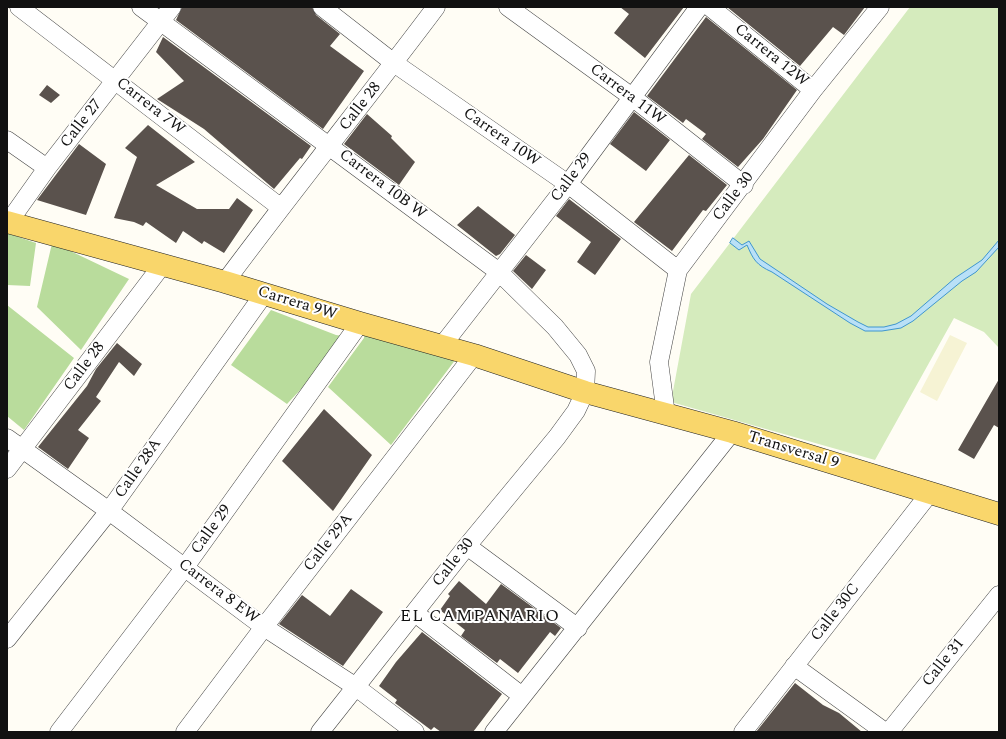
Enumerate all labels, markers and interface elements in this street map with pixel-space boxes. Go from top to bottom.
street label: Carrera 12W [730,20,812,92]
street label: Carrera 11W [585,60,669,130]
street label: Carrera 7W [112,74,188,140]
street label: Calle 28 [336,79,386,135]
street label: Calle 27 [57,96,107,152]
street label: Carrera 10W [459,104,543,172]
street label: Carrera 10B W [335,146,429,224]
street label: Calle 29 [547,150,597,206]
street label: Calle 30 [709,169,759,225]
street label: Carrera 9W [255,283,339,325]
street label: Calle 28 [60,339,110,395]
street label: Transversal 9 [745,428,841,474]
street label: Calle 28A [111,435,167,503]
street label: Calle 29 [188,501,236,559]
street label: Calle 29A [300,510,358,576]
street label: Calle 30 [429,535,479,591]
street label: Carrera 8 EW [174,555,262,629]
street label: Calle 30C [807,580,865,646]
district label: EL CAMPANARIO [400,608,560,628]
street label: Calle 31 [919,635,969,691]

